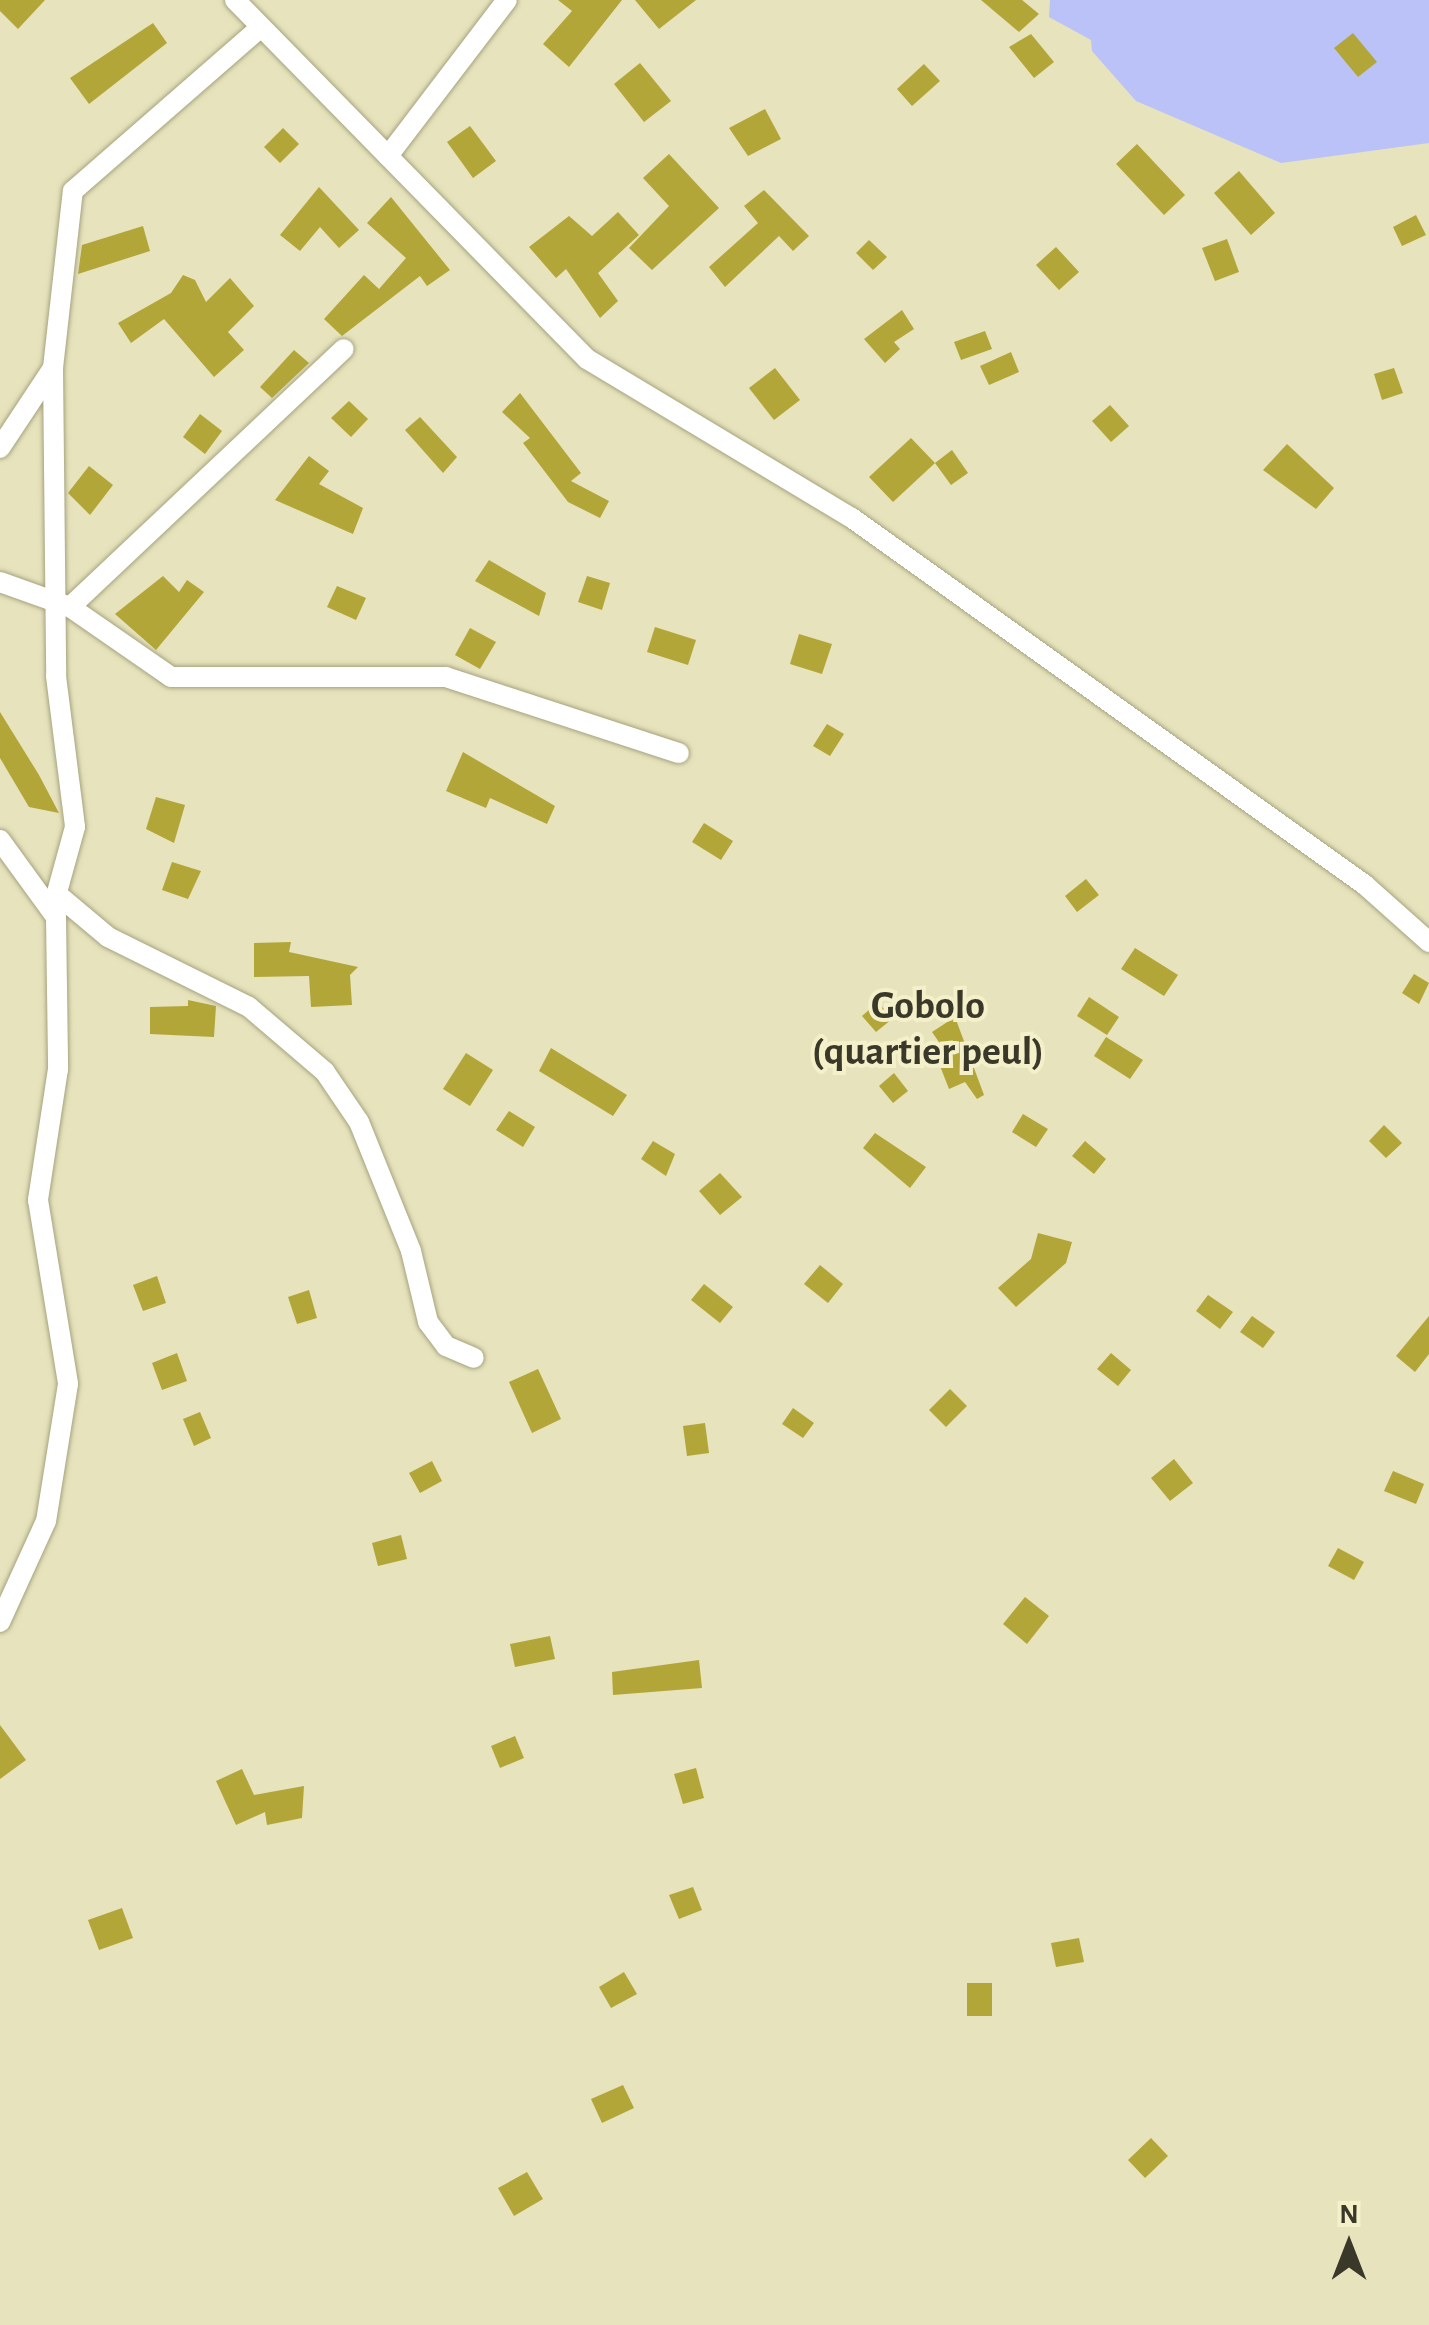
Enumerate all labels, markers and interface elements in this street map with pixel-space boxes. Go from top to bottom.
district label: Gobolo (quartier peul) [812,982,1044,1076]
north arrow [1299,2195,1399,2295]
text: N [1339,2201,1359,2229]

